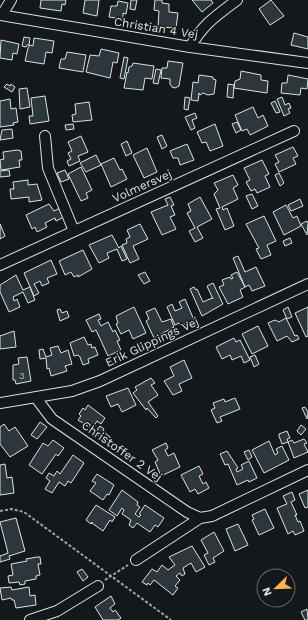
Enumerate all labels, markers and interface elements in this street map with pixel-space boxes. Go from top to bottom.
street label: Christian 4 Vej [113,14,199,42]
street label: Volmersvej [110,167,174,205]
street label: Erik Glippings Vej [103,314,201,370]
house number: 3 [19,370,25,381]
street label: Christoffer 2 Vej [79,418,165,484]
north arrow [256,568,296,608]
text: N [260,585,275,598]

